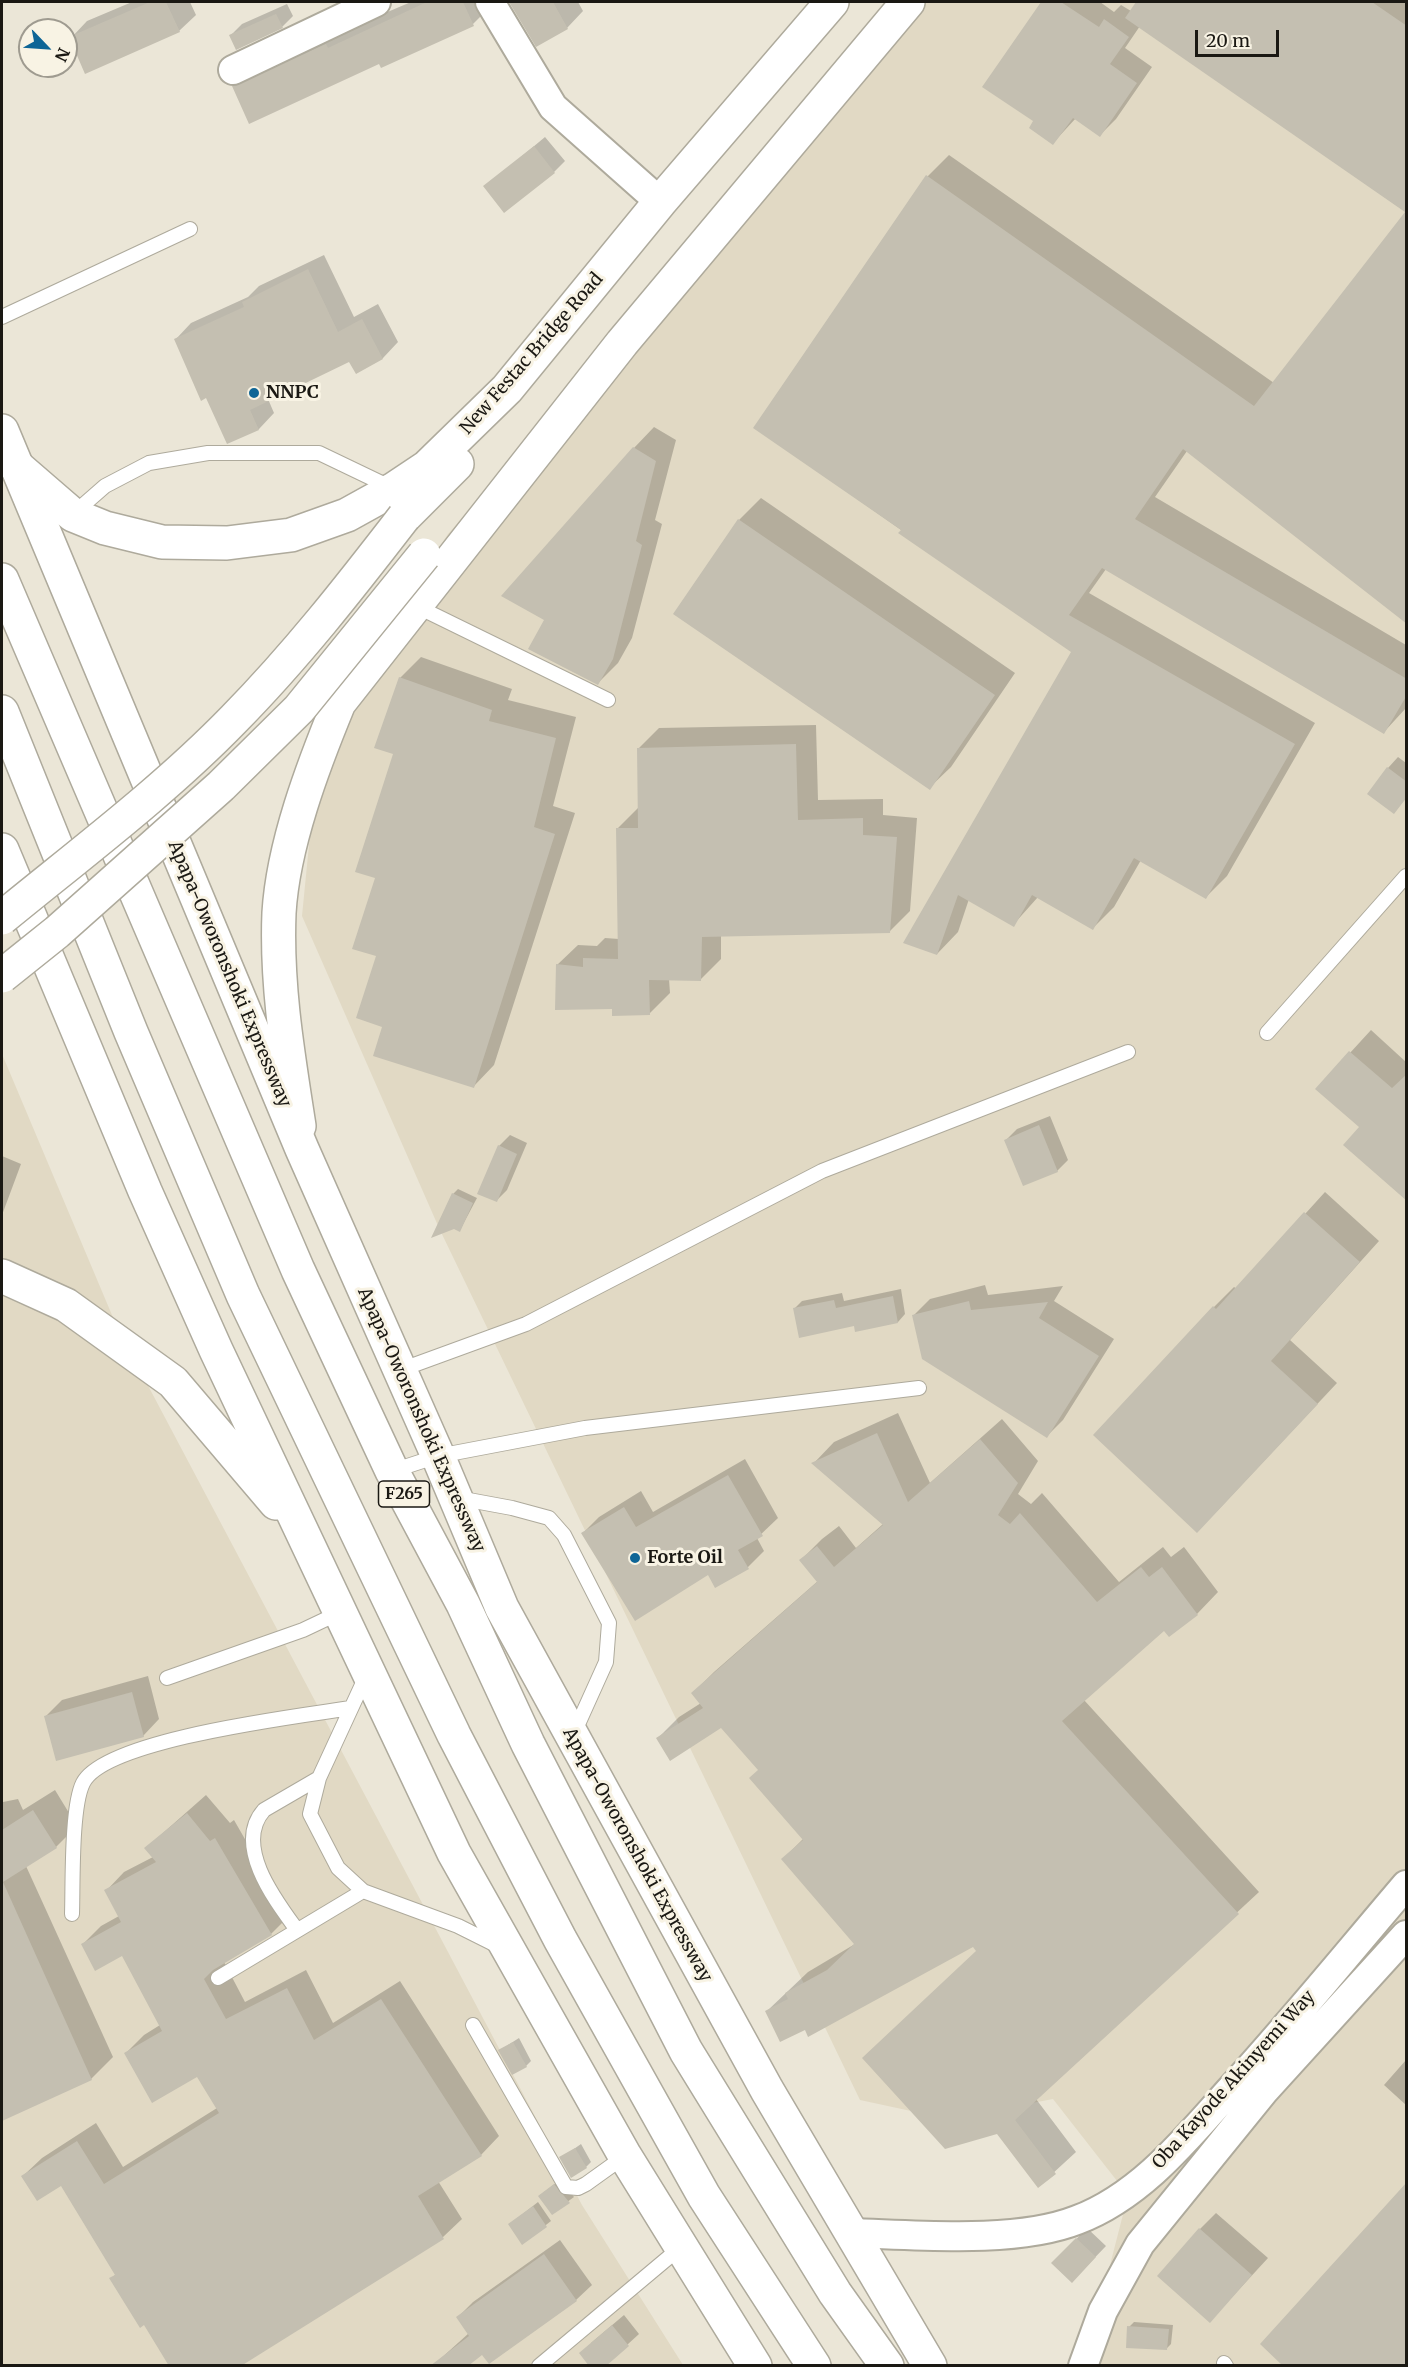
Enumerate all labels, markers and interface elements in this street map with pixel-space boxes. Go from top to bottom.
north arrow [18,18,78,78]
scale bar [1198,18,1282,56]
text: 20 m [1206,29,1250,52]
text: N [51,45,74,65]
street label: New Festac Bridge Road [456,269,608,439]
place label: NNPC [266,382,319,404]
marker: NNPC [247,386,261,400]
street label: Apapa-Oworonshoki Expressway [163,837,295,1111]
street label: Apapa-Oworonshoki Expressway [353,1284,489,1556]
road number: F265 [378,1481,430,1507]
place label: Forte Oil [647,1547,723,1569]
marker: Forte Oil [628,1551,642,1565]
street label: Apapa-Oworonshoki Expressway [558,1724,716,1986]
street label: Oba Kayode Akinyemi Way [1148,1986,1320,2174]

